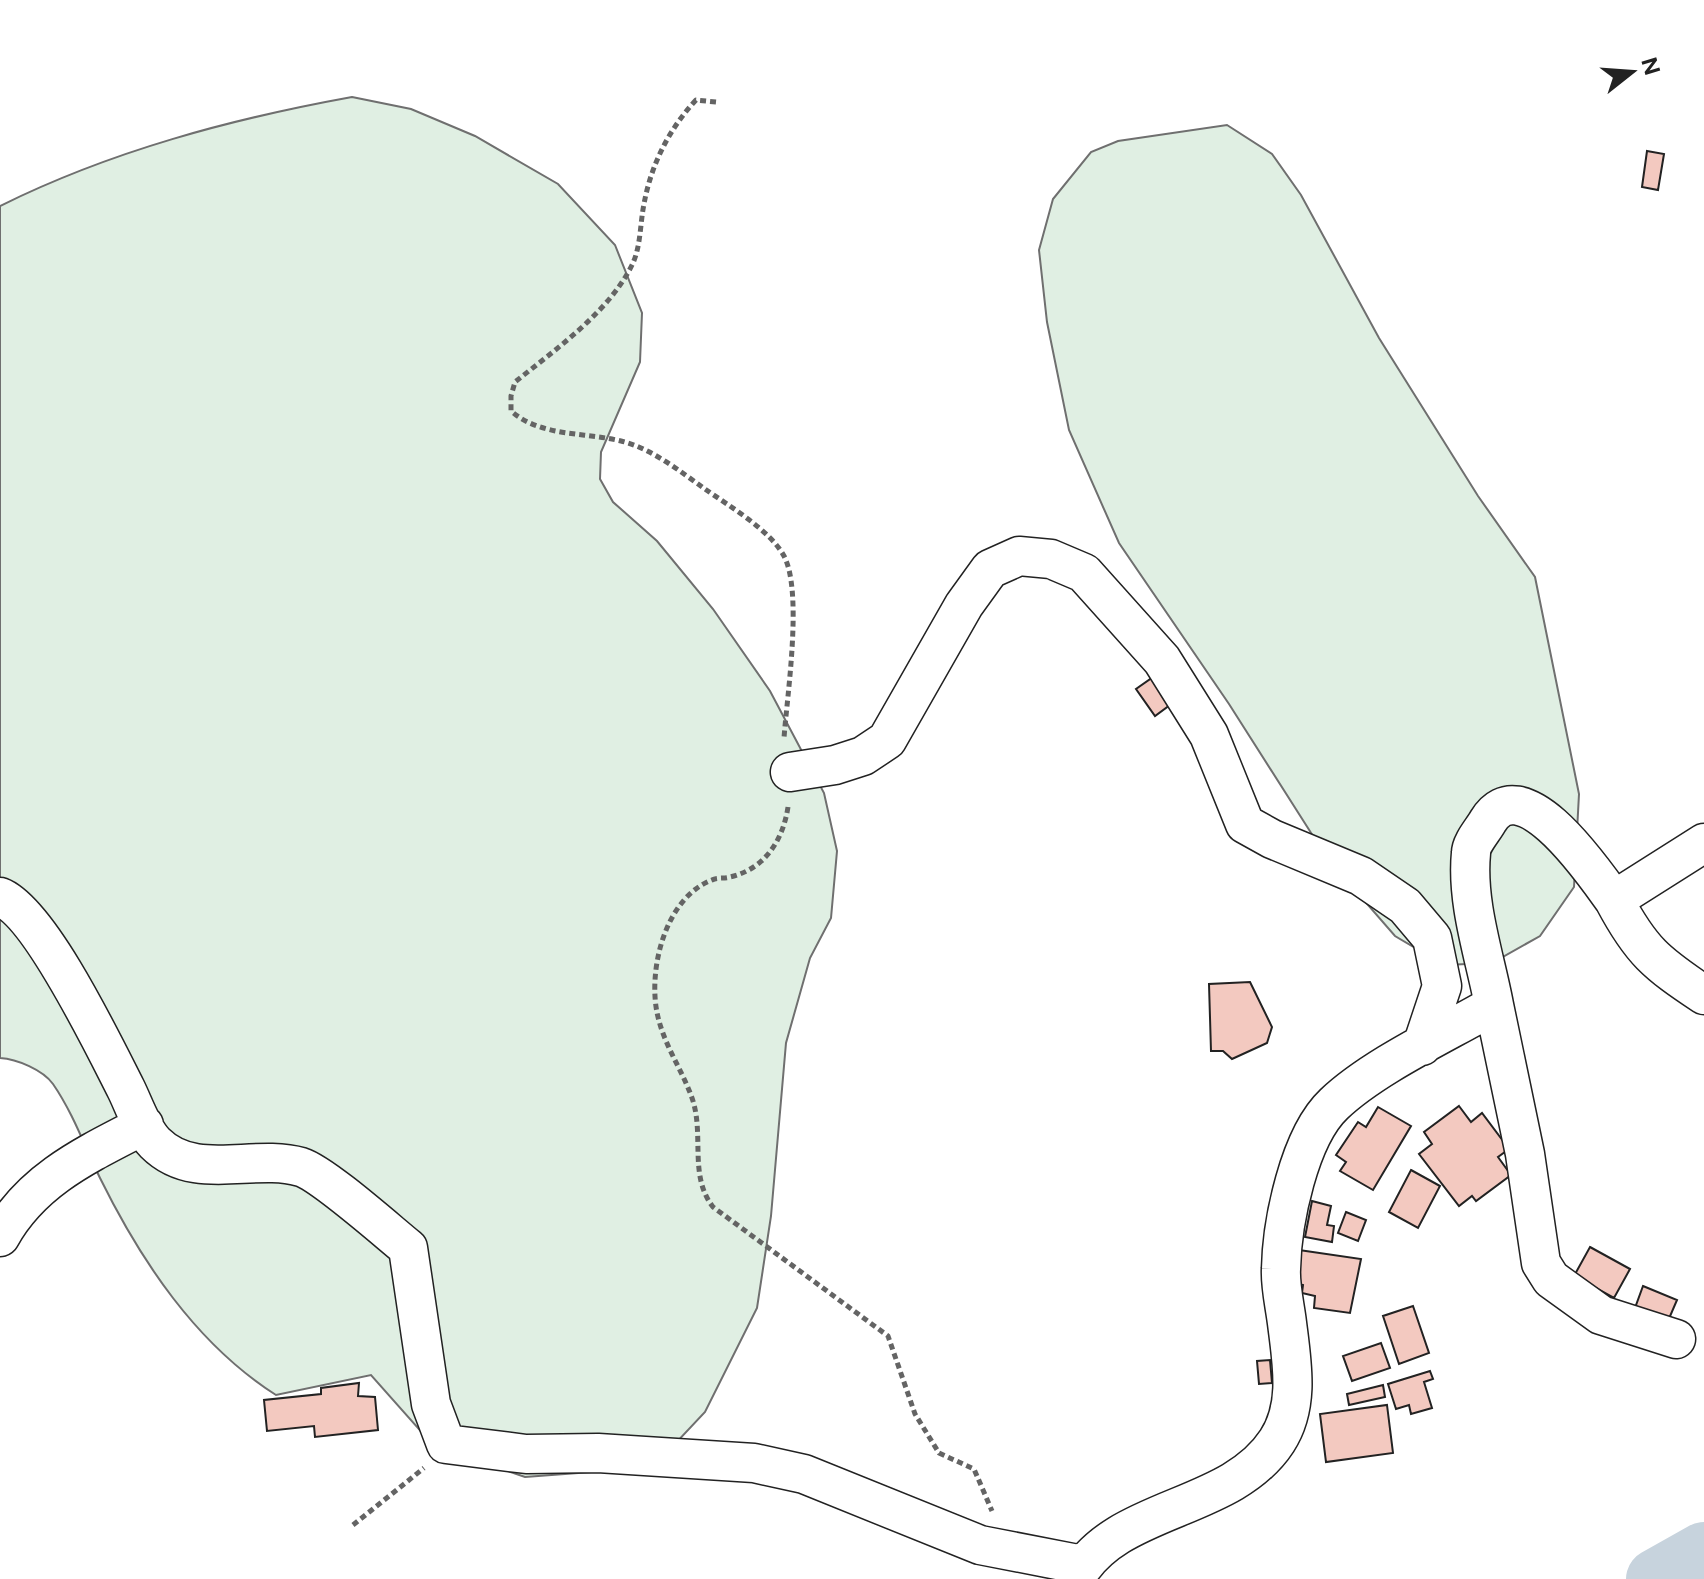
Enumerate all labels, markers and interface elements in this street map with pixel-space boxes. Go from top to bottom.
north arrow [1592,32,1672,112]
text: N [1635,54,1666,78]

